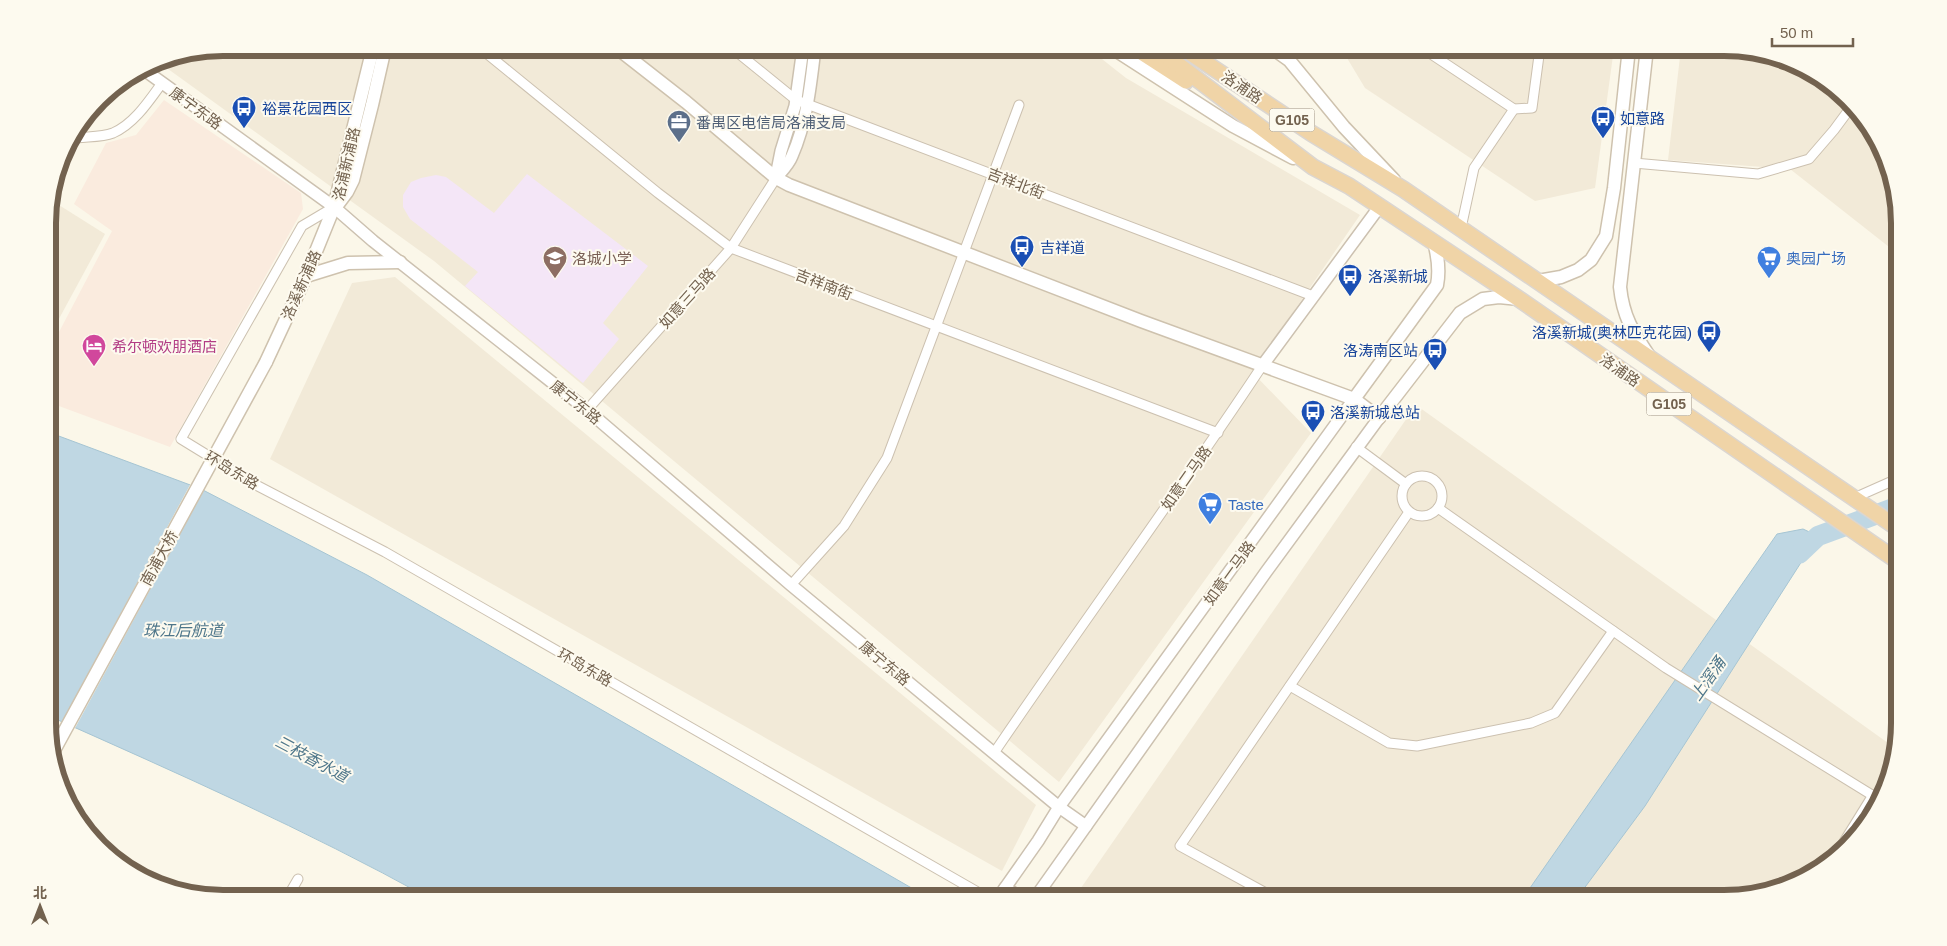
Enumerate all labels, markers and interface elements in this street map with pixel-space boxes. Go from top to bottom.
scale bar [1772,15,1853,47]
text: 50 m [1780,24,1813,41]
street label: 洛浦路 [1219,67,1265,107]
street label: 康宁东路 [167,83,225,133]
bus stop icon: 裕景花园西区 [231,95,257,129]
place label: 裕景花园西区 [262,100,352,117]
bus stop icon: 如意路 [1590,105,1616,139]
road number: G105 [1270,108,1314,132]
office icon: 番禺区电信局洛浦支局 [666,109,692,143]
place label: 如意路 [1620,110,1665,127]
place label: 番禺区电信局洛浦支局 [696,114,846,131]
street label: 洛浦新浦路 [329,126,363,202]
street label: 吉祥北街 [985,164,1047,202]
bus stop icon: 吉祥道 [1009,234,1035,268]
place label: 吉祥道 [1040,239,1085,256]
school or university icon: 洛城小学 [542,245,568,279]
supermarket icon: 奥园广场 [1756,245,1782,279]
street label: 洛溪新浦路 [278,247,324,323]
place label: 洛城小学 [572,250,632,267]
place label: 奥园广场 [1786,250,1846,267]
bus stop icon: 洛溪新城 [1337,263,1363,297]
street label: 如意三马路 [656,264,718,332]
street label: 吉祥南街 [793,265,855,303]
place label: 洛溪新城 [1368,268,1428,285]
bus stop icon: 洛溪新城(奥林匹克花园) [1696,319,1722,353]
place label: 洛溪新城(奥林匹克花园) [1532,324,1692,341]
hotel icon: 希尔顿欢朋酒店 [81,333,107,367]
bus stop icon: 洛涛南区站 [1422,337,1448,371]
place label: 希尔顿欢朋酒店 [112,338,217,355]
place label: 洛涛南区站 [1343,342,1418,359]
street label: 洛浦路 [1597,350,1643,390]
street label: 康宁东路 [547,377,605,427]
road number: G105 [1646,392,1692,416]
bus stop icon: 洛溪新城总站 [1300,399,1326,433]
place label: 洛溪新城总站 [1330,404,1420,421]
street label: 如意二马路 [1158,442,1214,514]
street label: 环岛东路 [202,447,262,493]
supermarket icon: Taste [1197,491,1223,525]
place label: Taste [1228,496,1264,513]
street label: 南浦大桥 [137,528,181,588]
street label: 如意一马路 [1200,538,1258,608]
water label: 珠江后航道 [143,622,225,639]
street label: 康宁东路 [857,637,913,689]
street label: 环岛东路 [555,645,615,689]
water label: 上滘涌 [1687,653,1730,704]
water label: 三枝香水道 [273,733,353,786]
north arrow [15,881,65,931]
text: 北 [33,885,47,901]

